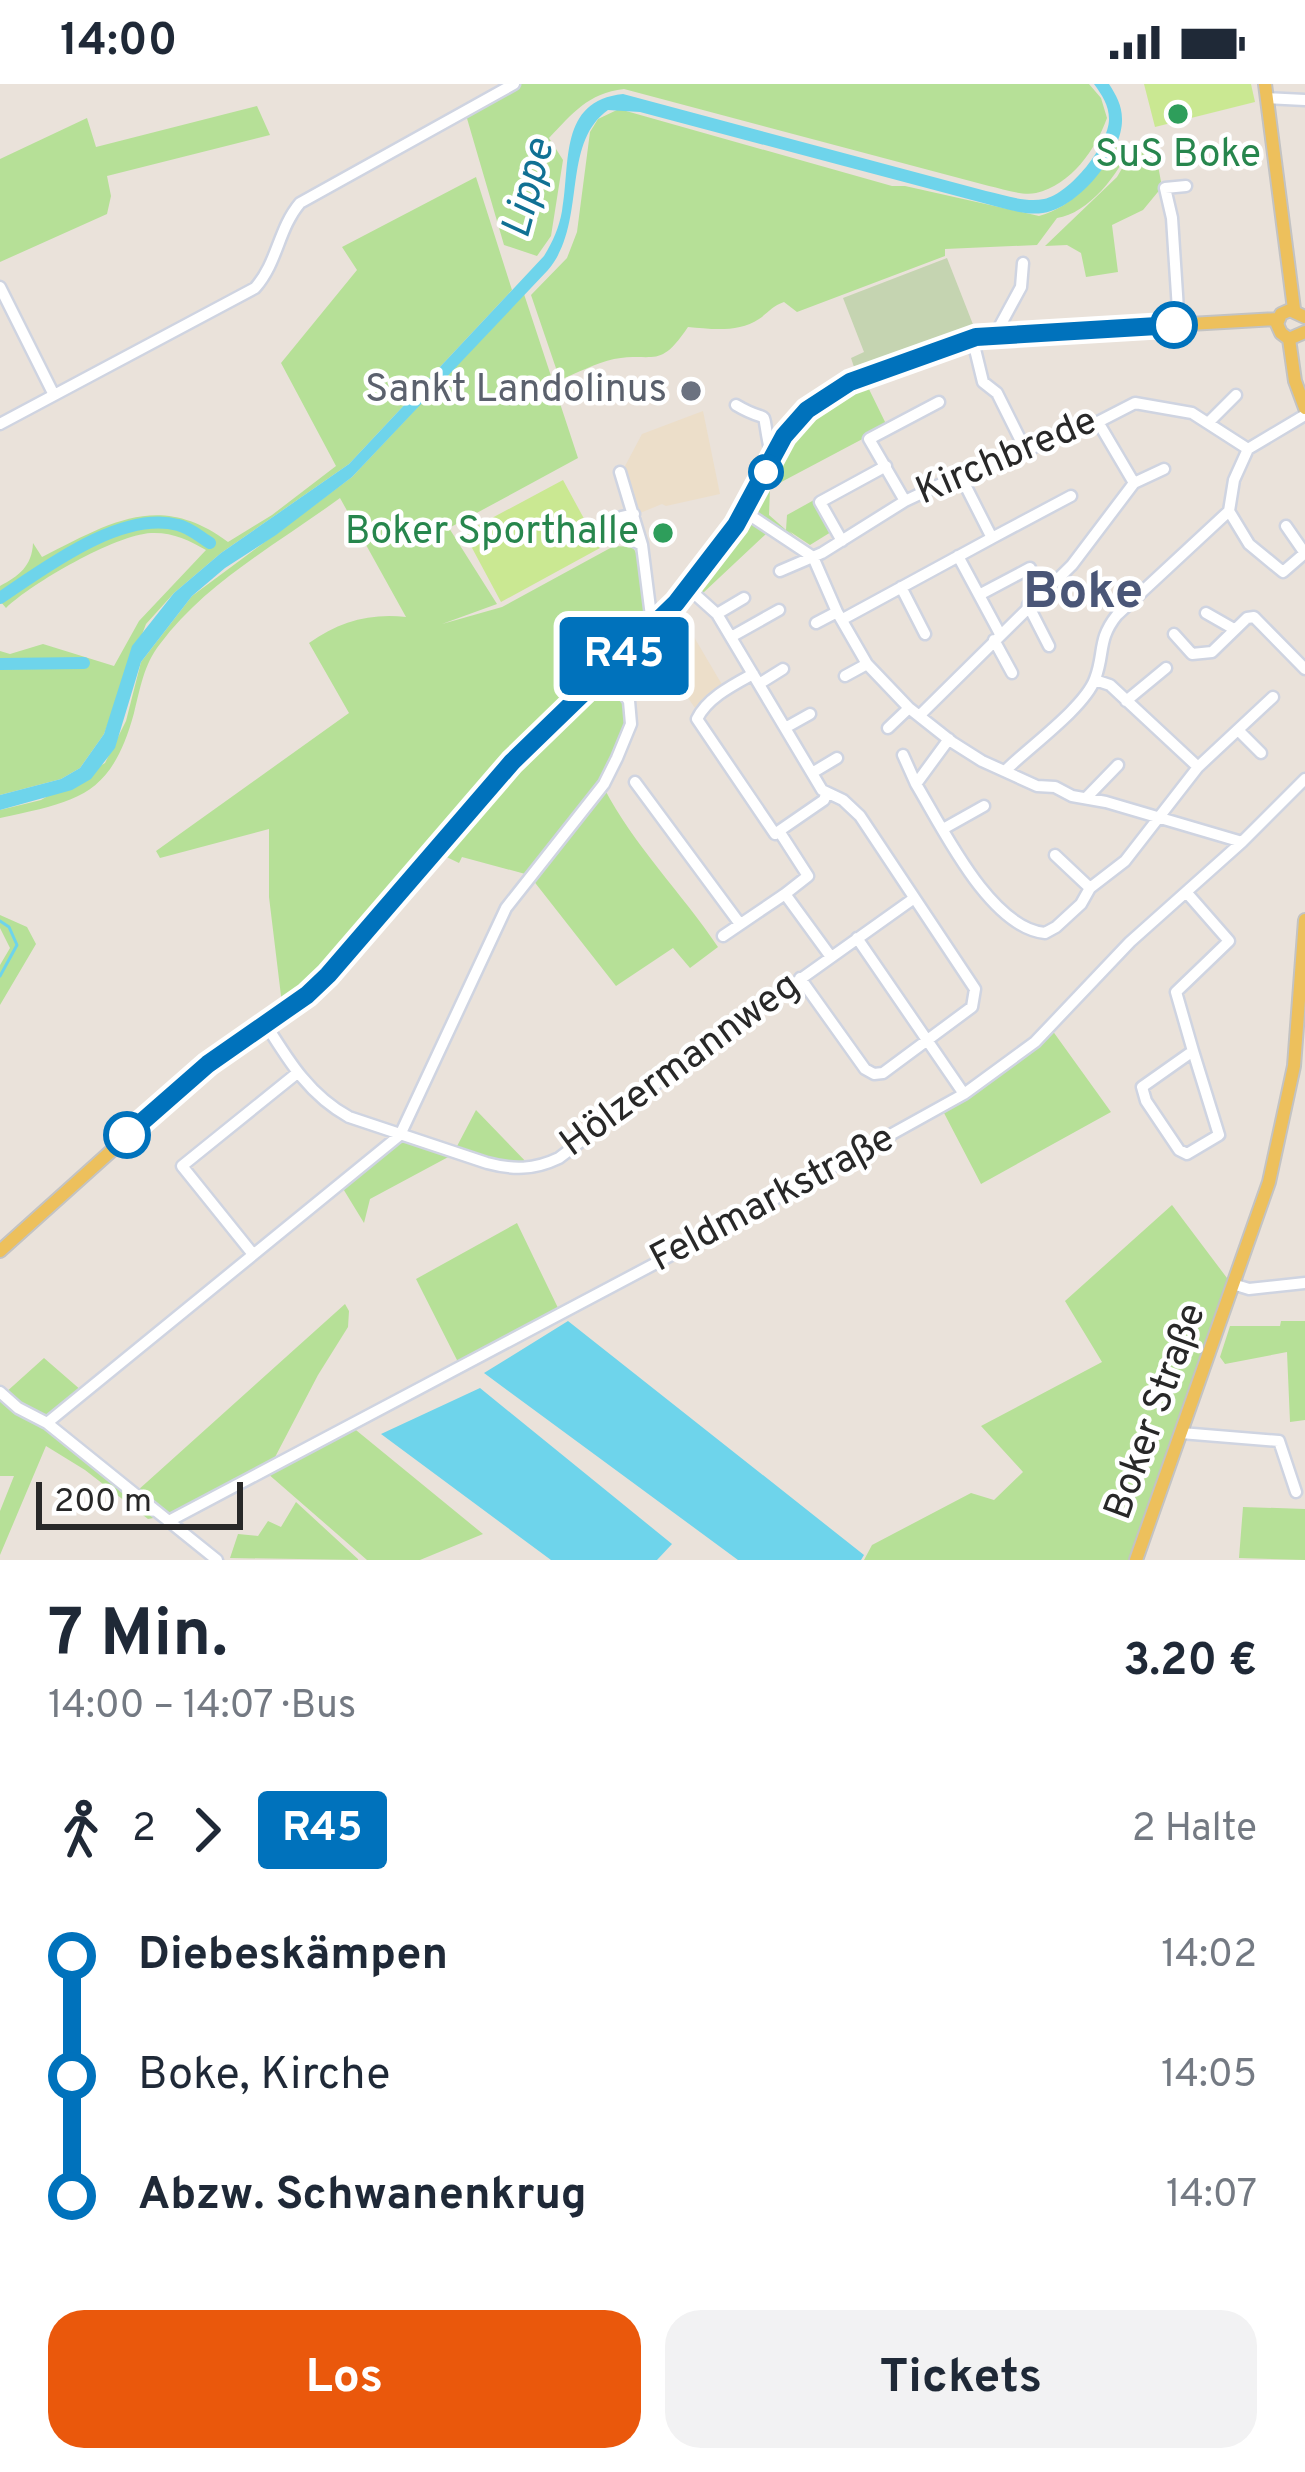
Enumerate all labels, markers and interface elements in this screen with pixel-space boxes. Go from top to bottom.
text: 14:00 [60,14,177,71]
marker: SuS Boke [1165,101,1191,127]
water label: Lippe [491,132,569,244]
place label: SuS Boke [1095,132,1261,181]
unlabelled marker [1152,303,1196,347]
place label: Sankt Landolinus [365,367,667,416]
marker: Sankt Landolinus [678,378,704,404]
street label: Kirchbrede [909,398,1105,518]
unlabelled marker [750,456,782,488]
place label: Boker Sporthalle [345,509,639,558]
marker: Boker Sporthalle [650,520,676,546]
district label: Boke [1023,562,1143,627]
line badge: R45 [555,617,693,695]
text: R45 [584,629,664,682]
street label: Hölzermannweg [552,963,810,1169]
unlabelled marker [105,1113,149,1157]
street label: Feldmarkstraße [642,1115,904,1285]
street label: Boker Straße [1095,1297,1219,1527]
scale bar [36,1476,243,1529]
text: 200 m [54,1482,152,1524]
text: 7 Min. [48,1596,228,1679]
text: 3.20 € [1123,1634,1257,1691]
text: 14:00 – 14:07 · Bus [48,1683,356,1732]
icon: walk [48,1797,114,1863]
icon: forward [174,1797,240,1863]
text: R45 [282,1803,363,1856]
text: 2 [132,1806,156,1855]
text: 2 Halte [1132,1806,1257,1855]
text: Diebeskämpen [138,1928,448,1985]
text: 14:02 [1161,1932,1257,1981]
text: Boke, Kirche [138,2048,391,2105]
text: 14:05 [1161,2052,1257,2101]
text: Abzw. Schwanenkrug [138,2168,587,2225]
text: 14:07 [1166,2172,1257,2221]
button: Los [48,2310,641,2448]
button: Tickets [665,2310,1257,2448]

